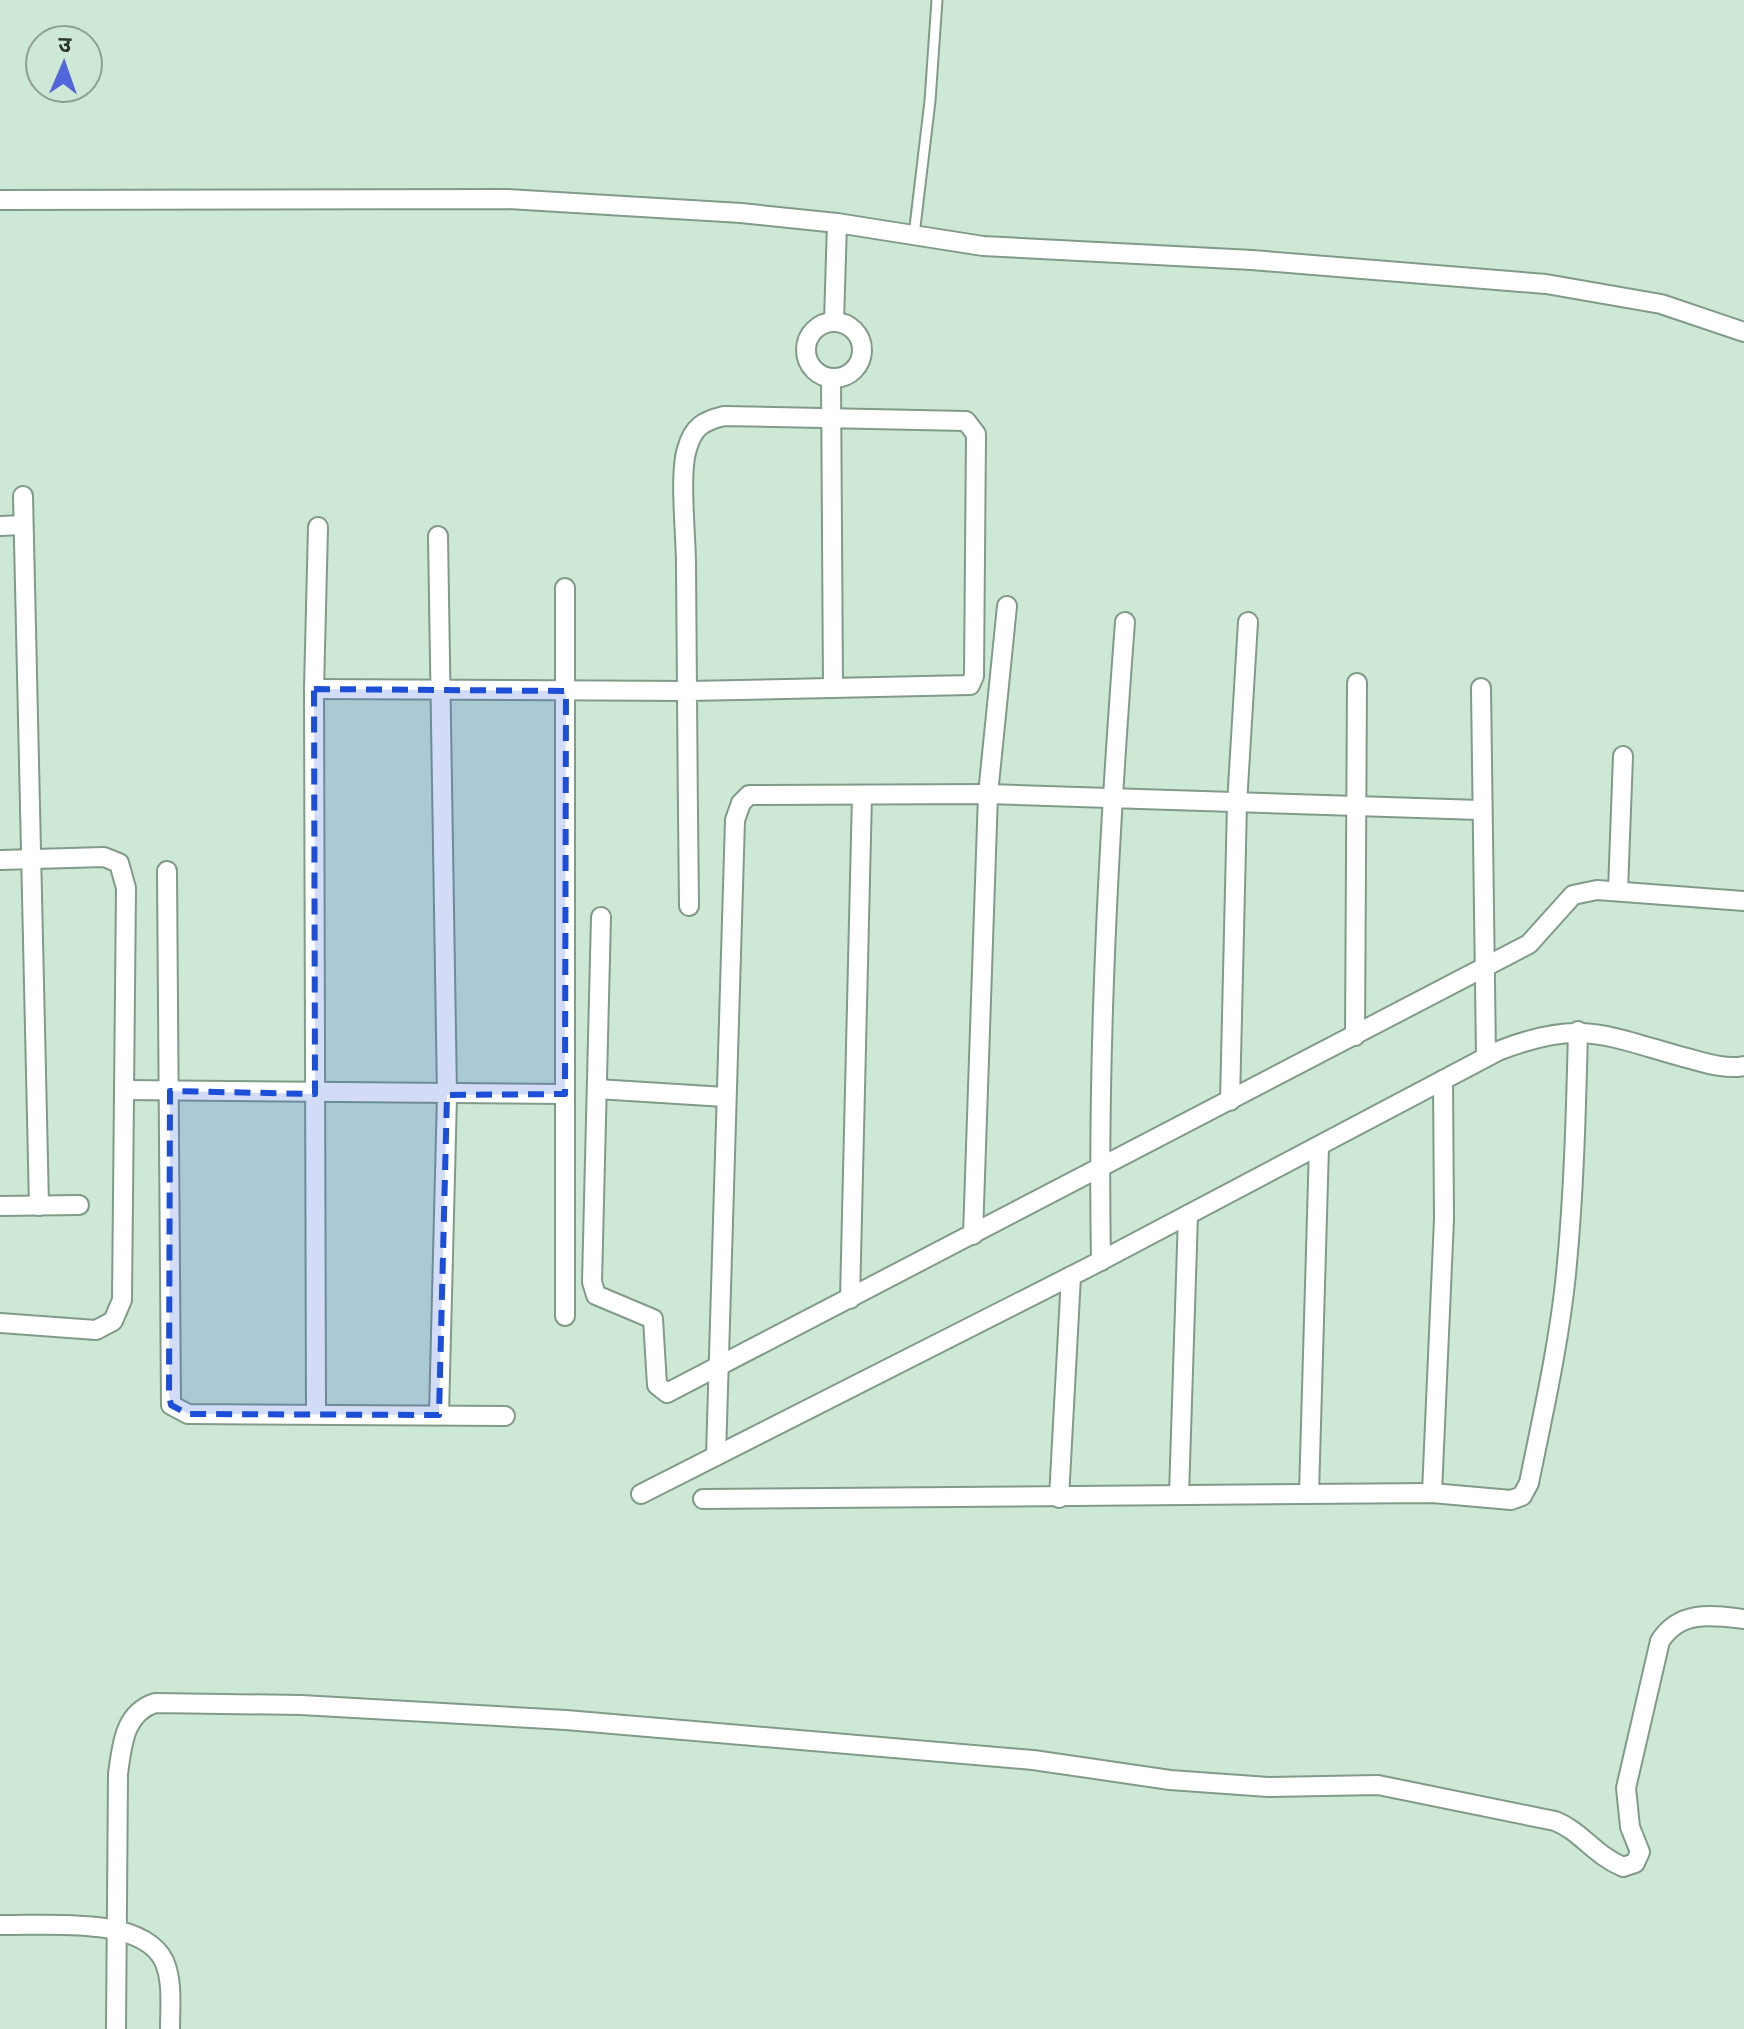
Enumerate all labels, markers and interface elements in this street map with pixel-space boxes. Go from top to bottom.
north arrow [24,24,104,104]
text: उ [58,31,73,58]

